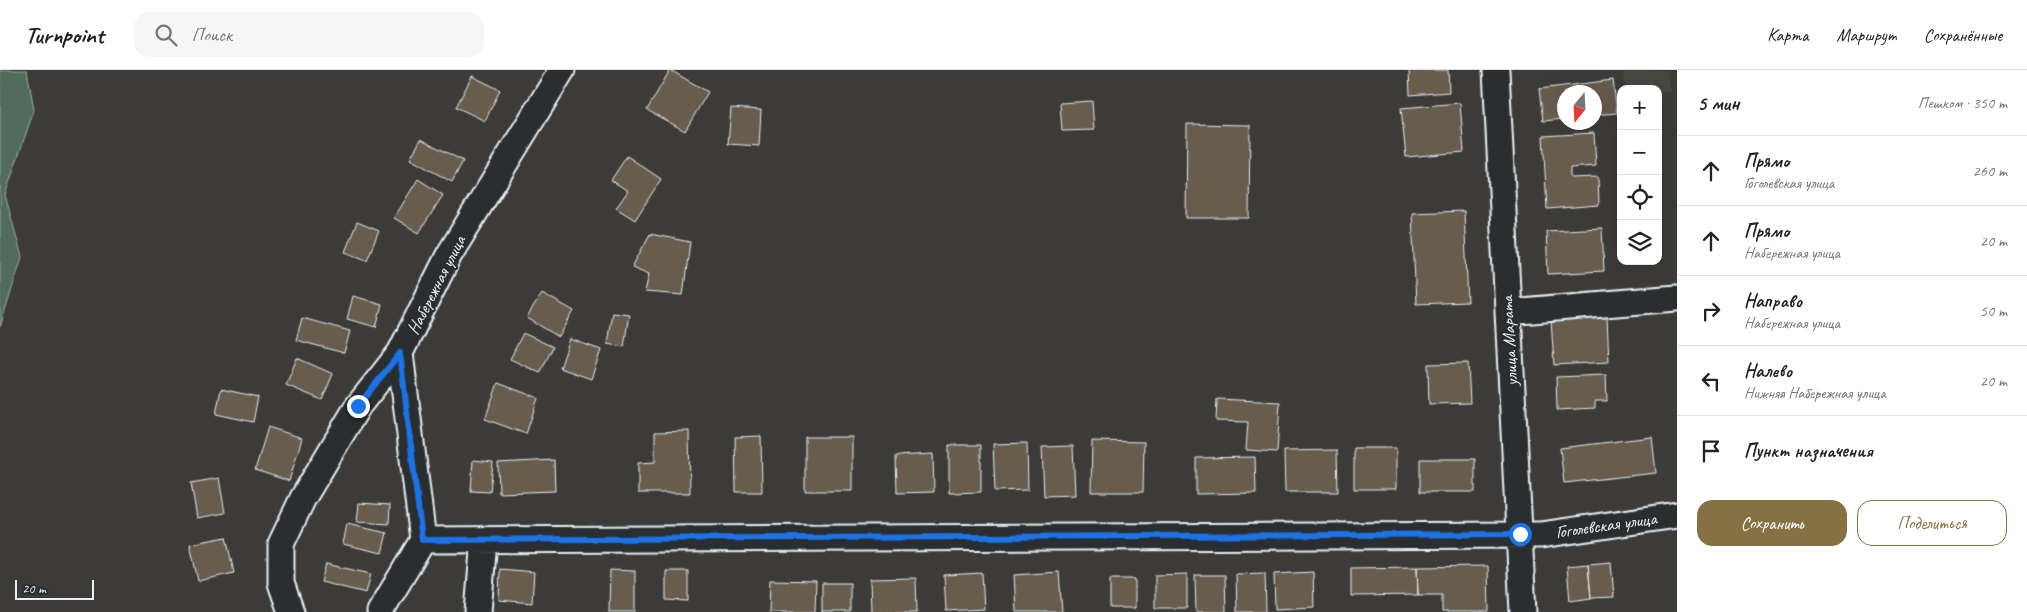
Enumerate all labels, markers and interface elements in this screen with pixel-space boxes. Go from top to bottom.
search box [134,12,484,57]
text: Turnpoint [25,20,104,50]
icon: search [152,21,180,49]
text: Поиск [192,23,232,47]
text: Карта [1767,24,1808,46]
text: Маршрут [1836,24,1896,46]
text: Сохранённые [1924,24,2002,46]
north arrow [1557,85,1602,130]
map controls [1617,85,1662,265]
button: + [1617,85,1662,130]
text: 5 мин [1697,90,1739,116]
text: Пешком · 350 m [1918,93,2007,113]
button: − [1617,130,1662,175]
text: Прямо [1744,149,1789,173]
icon: ahead [1697,157,1725,185]
text: 260 m [1973,161,2007,181]
text: Гоголевская улица [1744,173,1834,193]
button: locate [1617,175,1662,220]
text: Прямо [1744,219,1789,243]
button: layers [1617,220,1662,265]
icon: ahead [1697,227,1725,255]
street label: Набережная улица [402,230,471,338]
text: 20 m [1980,231,2007,251]
text: Набережная улица [1744,243,1840,263]
text: Направо [1744,289,1802,313]
street label: улица Марата [1496,294,1522,388]
icon: right [1697,297,1725,325]
text: 50 m [1980,301,2007,321]
text: Набережная улица [1744,313,1840,333]
text: Налево [1744,359,1792,383]
icon: left [1697,367,1725,395]
text: 20 m [1980,371,2007,391]
text: Нижняя Набережная улица [1744,383,1886,403]
route end [347,395,370,418]
icon: arrive [1697,437,1725,465]
text: Пункт назначения [1744,439,1873,463]
button: Сохранить [1697,500,1847,546]
button: Поделиться [1857,500,2007,546]
street label: Гоголевская улица [1554,507,1660,543]
route start [1509,523,1532,546]
scale bar [15,577,94,600]
text: 20 m [22,580,46,597]

